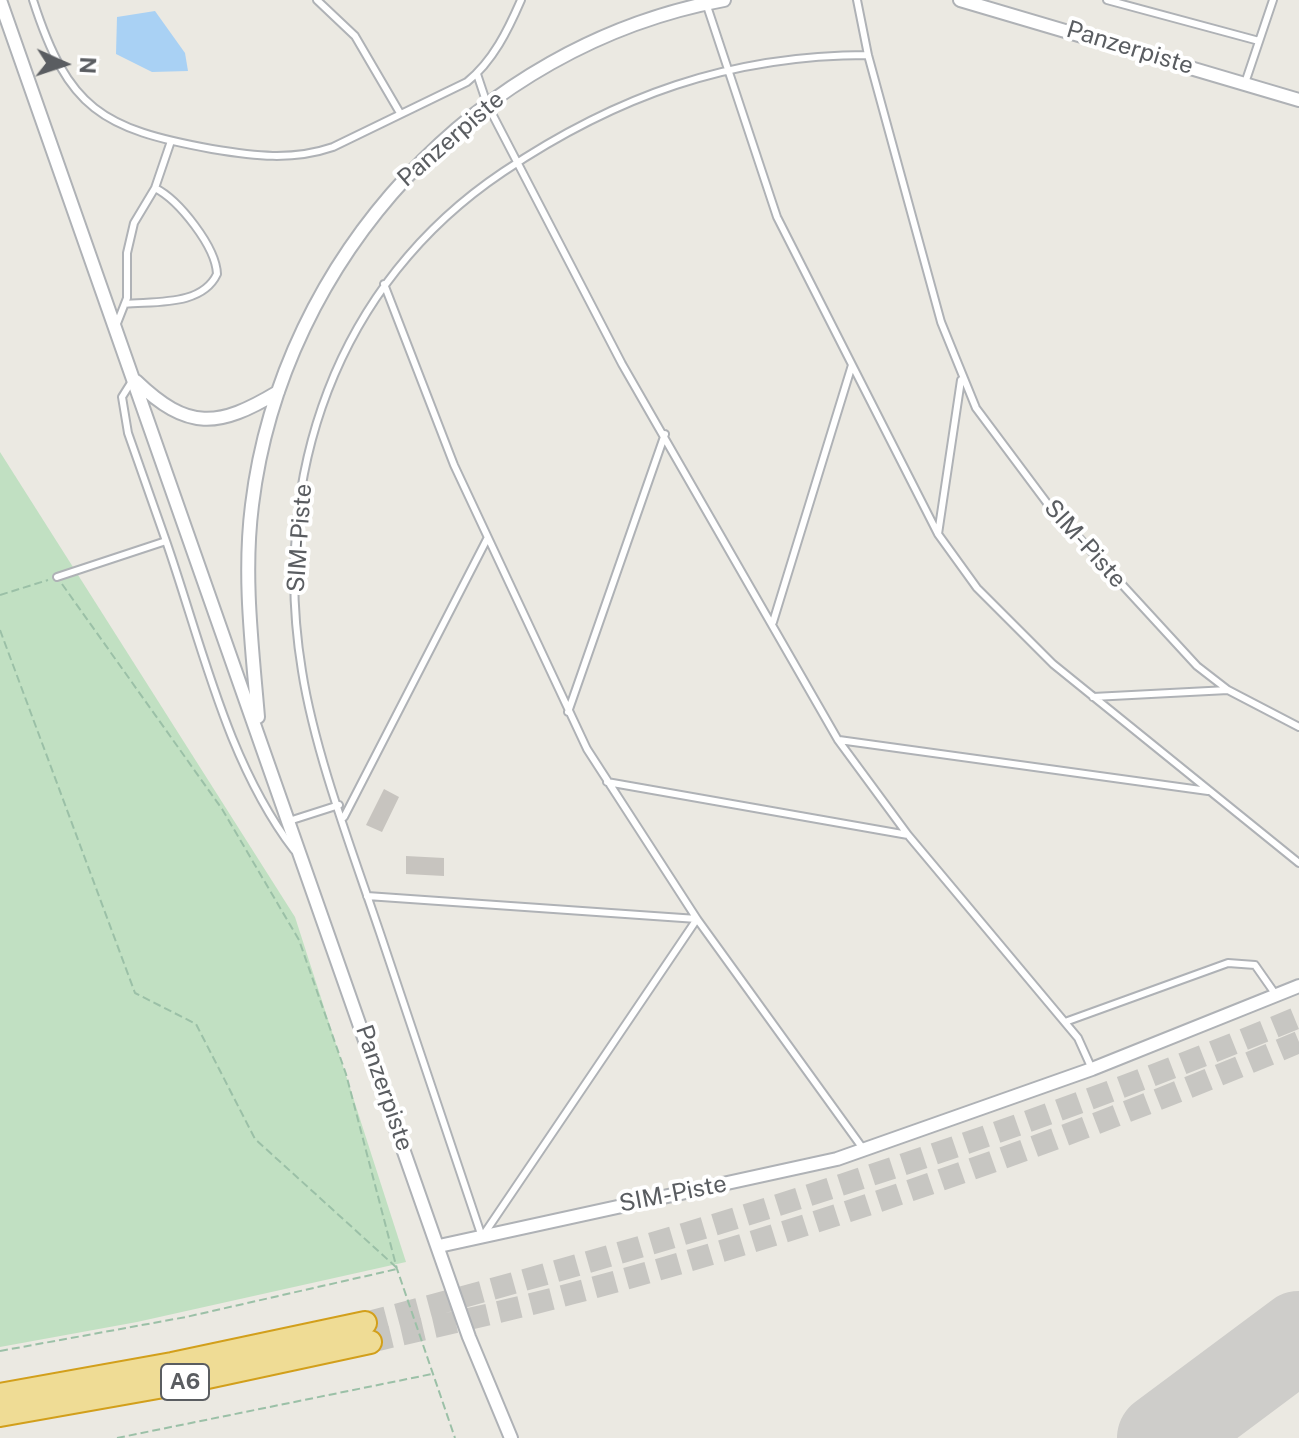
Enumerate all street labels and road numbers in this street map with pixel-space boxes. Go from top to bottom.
street label: Panzerpiste [1063,15,1197,81]
street label: Panzerpiste [392,85,510,193]
street label: SIM-Piste [282,483,318,593]
street label: SIM-Piste [1038,494,1132,594]
street label: Panzerpiste [349,1021,419,1155]
street label: SIM-Piste [617,1169,729,1219]
road number: A6 [161,1364,209,1400]

